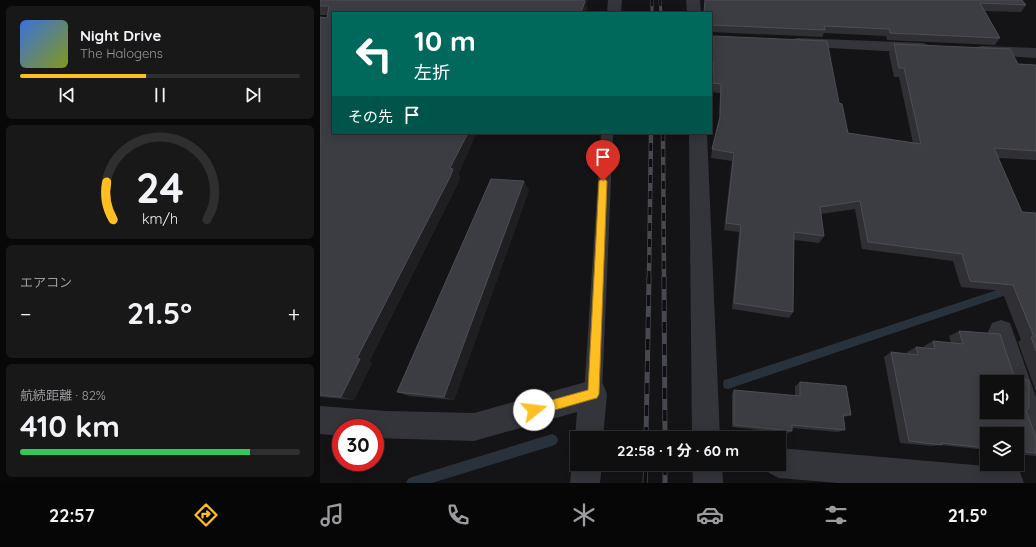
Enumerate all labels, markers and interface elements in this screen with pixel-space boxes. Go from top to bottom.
text: 10 m [414,23,476,58]
text: Night Drive [80,26,161,45]
icon: left [348,28,400,80]
text: The Halogens [80,45,163,61]
text: 左折 [414,61,450,84]
icon: previous [56,84,78,106]
icon: pause [149,84,171,106]
icon: next [242,84,264,106]
icon: arrive [401,104,423,126]
text: その先 [348,107,393,126]
pin [586,140,620,181]
icon: arrive [592,146,614,168]
text: 24 [136,161,184,213]
text: km/h [142,209,178,227]
text: エアコン [20,274,72,290]
text: 21.5° [127,294,192,332]
text: − [20,300,31,328]
text: + [288,300,300,328]
map controls [980,375,1024,471]
button: sound [980,375,1024,419]
text: 航続距離 · 82% [20,387,106,403]
position arrow [513,389,555,431]
text: 410 km [20,407,120,445]
speed limit sign: 30 [332,419,384,471]
button: layers [980,427,1024,471]
text: 22:58 · 1 分 · 60 m [617,441,739,460]
icon: directions [192,501,220,529]
icon: music [318,501,346,529]
icon: phone [444,501,472,529]
icon: climate [570,501,598,529]
icon: car [696,501,724,529]
icon: filters [822,501,850,529]
text: 22:57 [49,504,95,527]
text: 21.5° [948,504,987,527]

